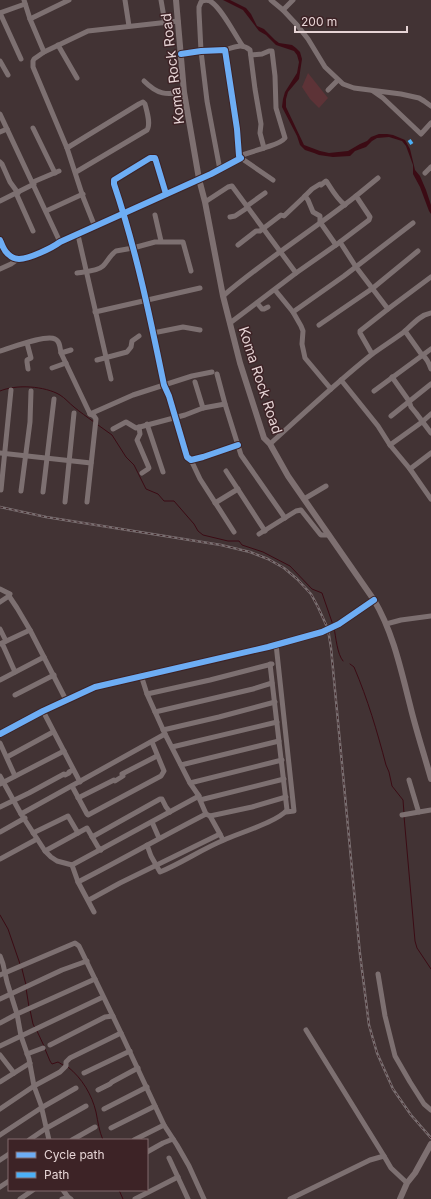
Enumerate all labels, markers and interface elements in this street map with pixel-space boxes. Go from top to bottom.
scale bar [295,8,407,34]
street label: Koma Rock Road [157,12,187,126]
text: 200 m [301,14,337,29]
street label: Koma Rock Road [236,324,286,436]
legend [8,1139,148,1191]
text: Cycle path [44,1147,105,1162]
text: Path [44,1167,69,1182]

